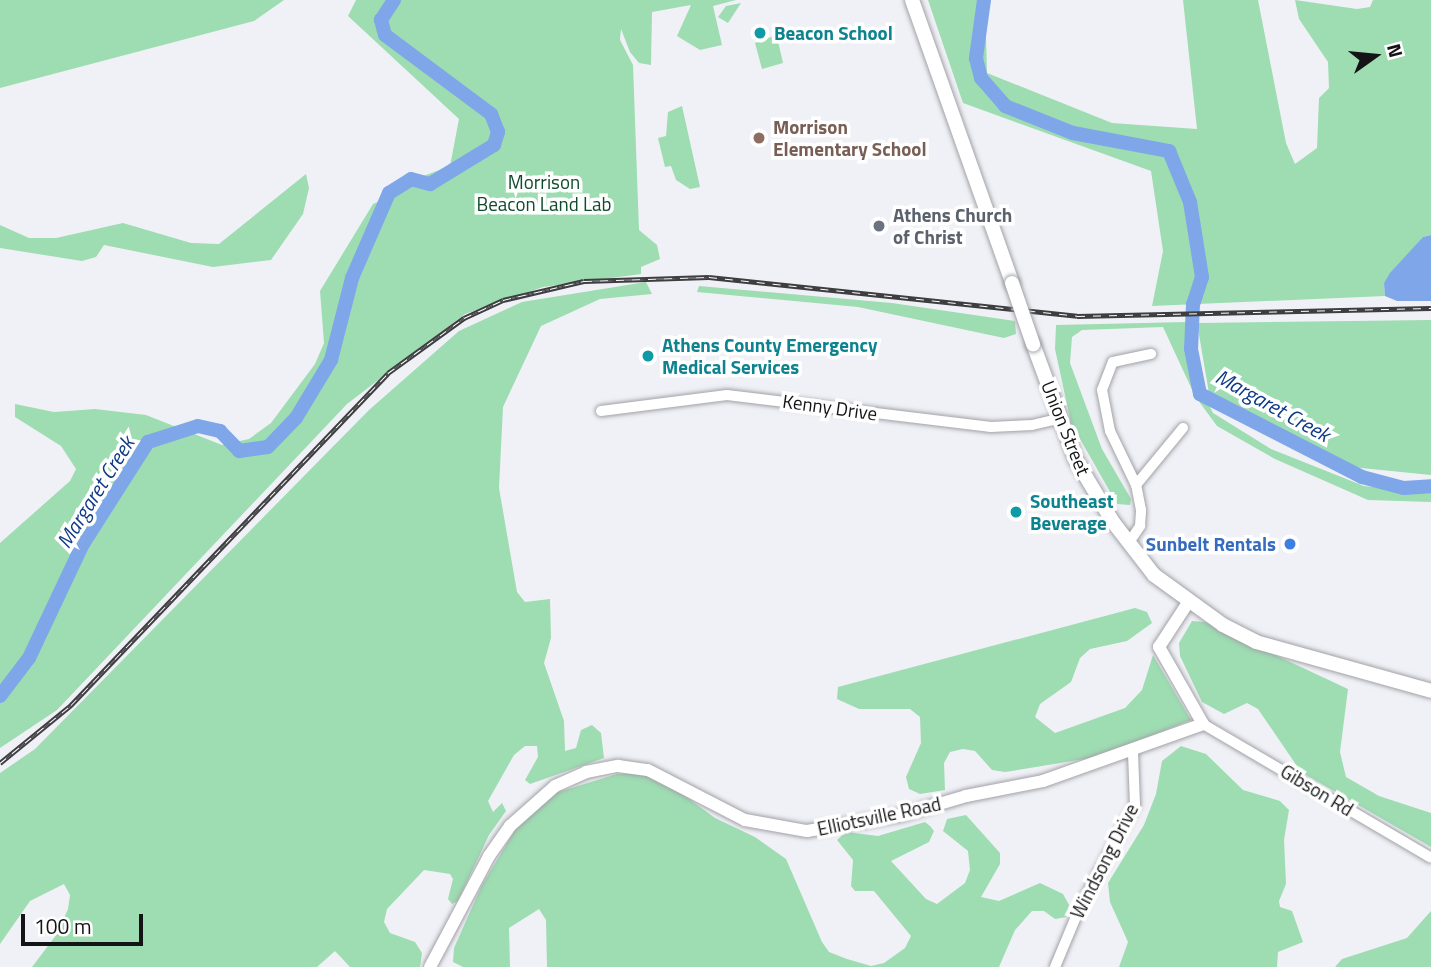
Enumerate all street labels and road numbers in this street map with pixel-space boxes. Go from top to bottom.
street label: Union Street [1037,377,1095,479]
street label: Kenny Drive [781,389,879,425]
street label: Gibson Rd [1277,759,1357,821]
street label: Elliotsville Road [815,792,943,840]
street label: Windsong Drive [1065,800,1143,922]

